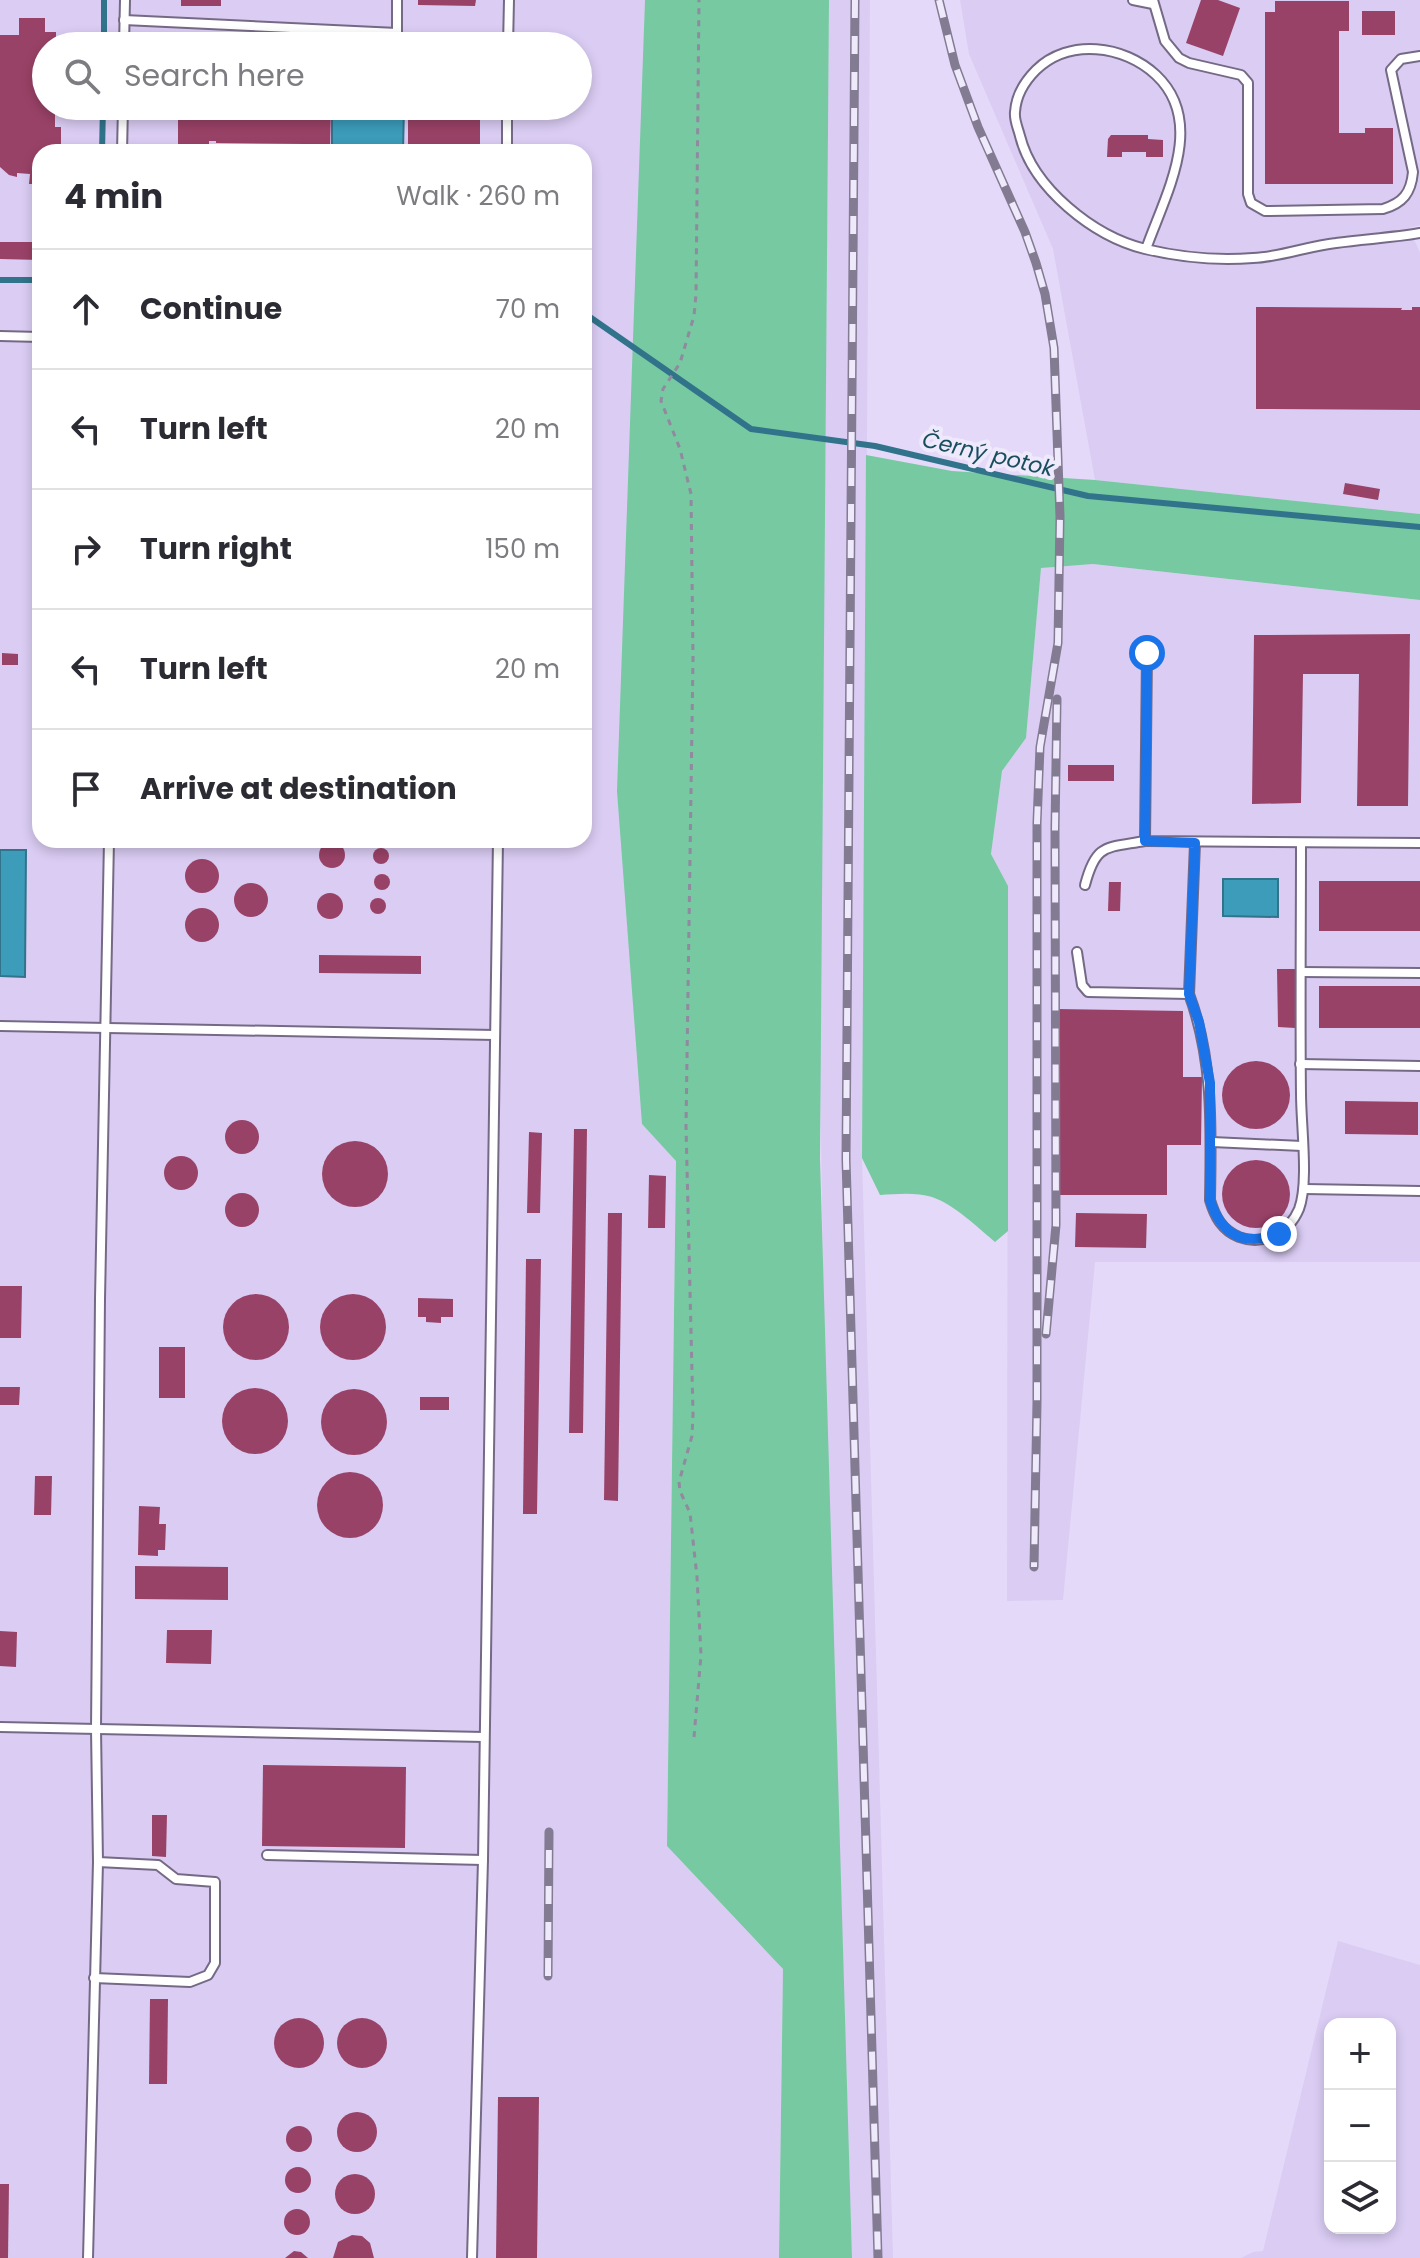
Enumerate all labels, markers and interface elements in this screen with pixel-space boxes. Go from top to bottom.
search box [32,32,592,120]
icon: search [60,54,104,98]
text: Search here [124,54,305,97]
text: 4 min [64,172,163,220]
text: Walk · 260 m [396,178,560,214]
icon: ahead [64,287,108,331]
text: Continue [140,287,282,330]
text: 70 m [496,291,560,327]
icon: left [64,407,108,451]
text: Turn left [140,407,268,450]
text: 20 m [495,411,560,447]
water label: Černý potok [919,424,1058,485]
icon: right [64,527,108,571]
text: Turn right [140,527,292,570]
text: 150 m [485,531,560,567]
route start [1129,635,1165,671]
icon: left [64,647,108,691]
text: Turn left [140,647,268,690]
text: 20 m [495,651,560,687]
icon: arrive [64,767,108,811]
text: Arrive at destination [140,767,457,810]
route end [1261,1216,1297,1252]
map controls [1324,2018,1396,2234]
button: + [1324,2018,1396,2090]
button: − [1324,2090,1396,2162]
button: layers [1324,2162,1396,2234]

